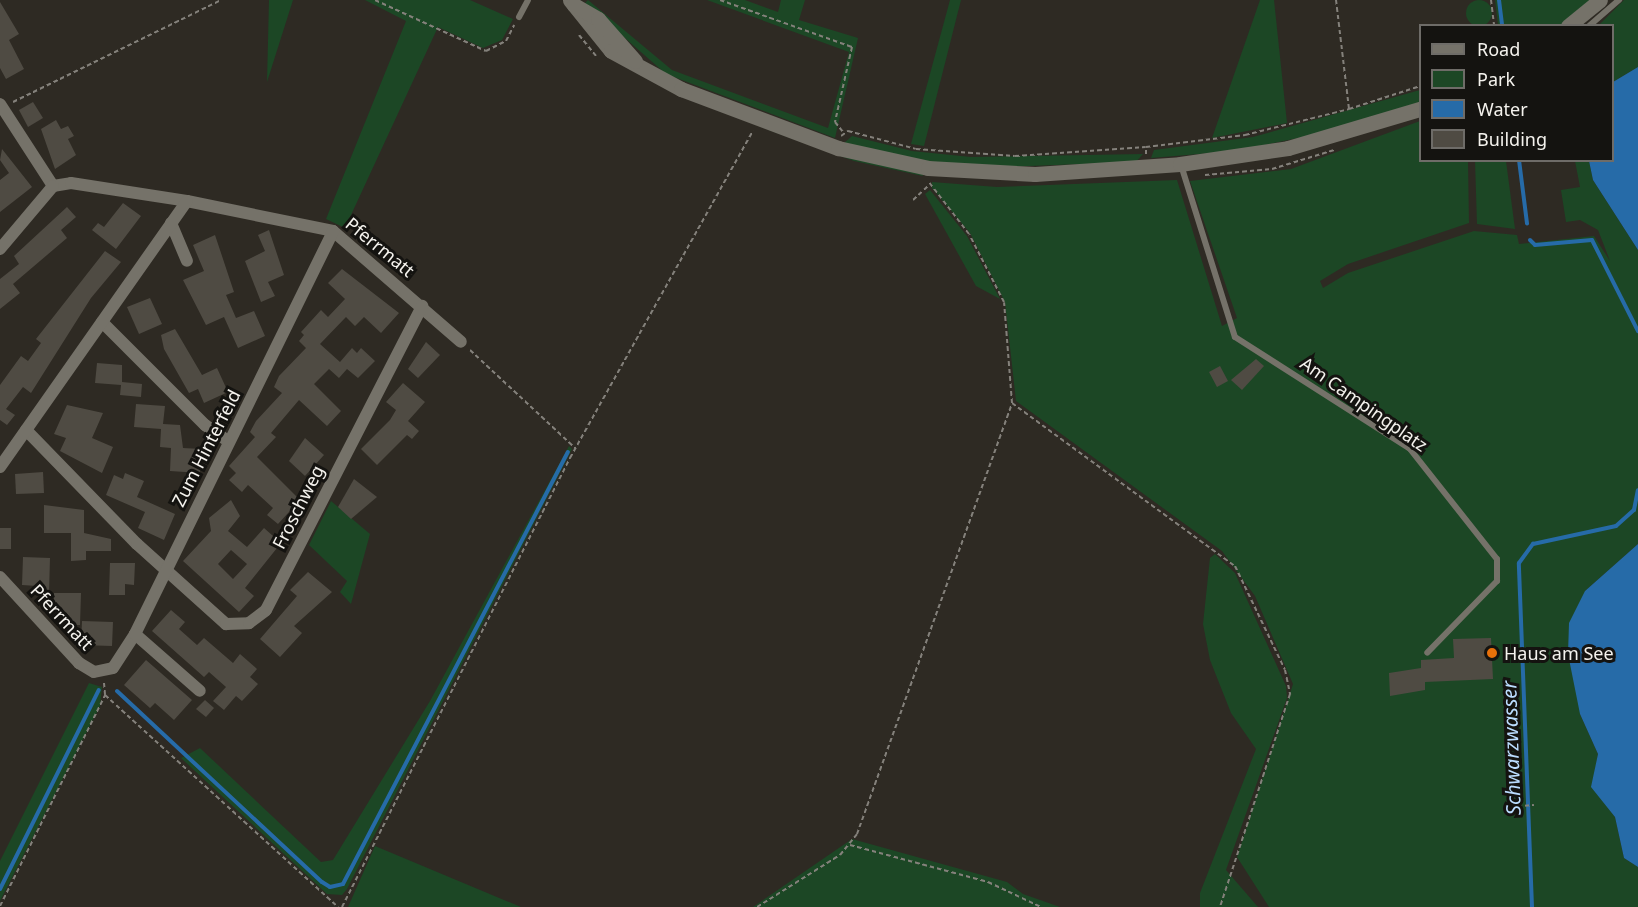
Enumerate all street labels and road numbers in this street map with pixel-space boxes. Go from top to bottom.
street label: Pferrmatt [341,213,419,281]
street label: Am Campingplatz [1296,352,1432,456]
street label: Zum Hinterfeld [167,386,245,510]
street label: Froschweg [268,462,328,552]
street label: Pferrmatt [26,580,98,654]

